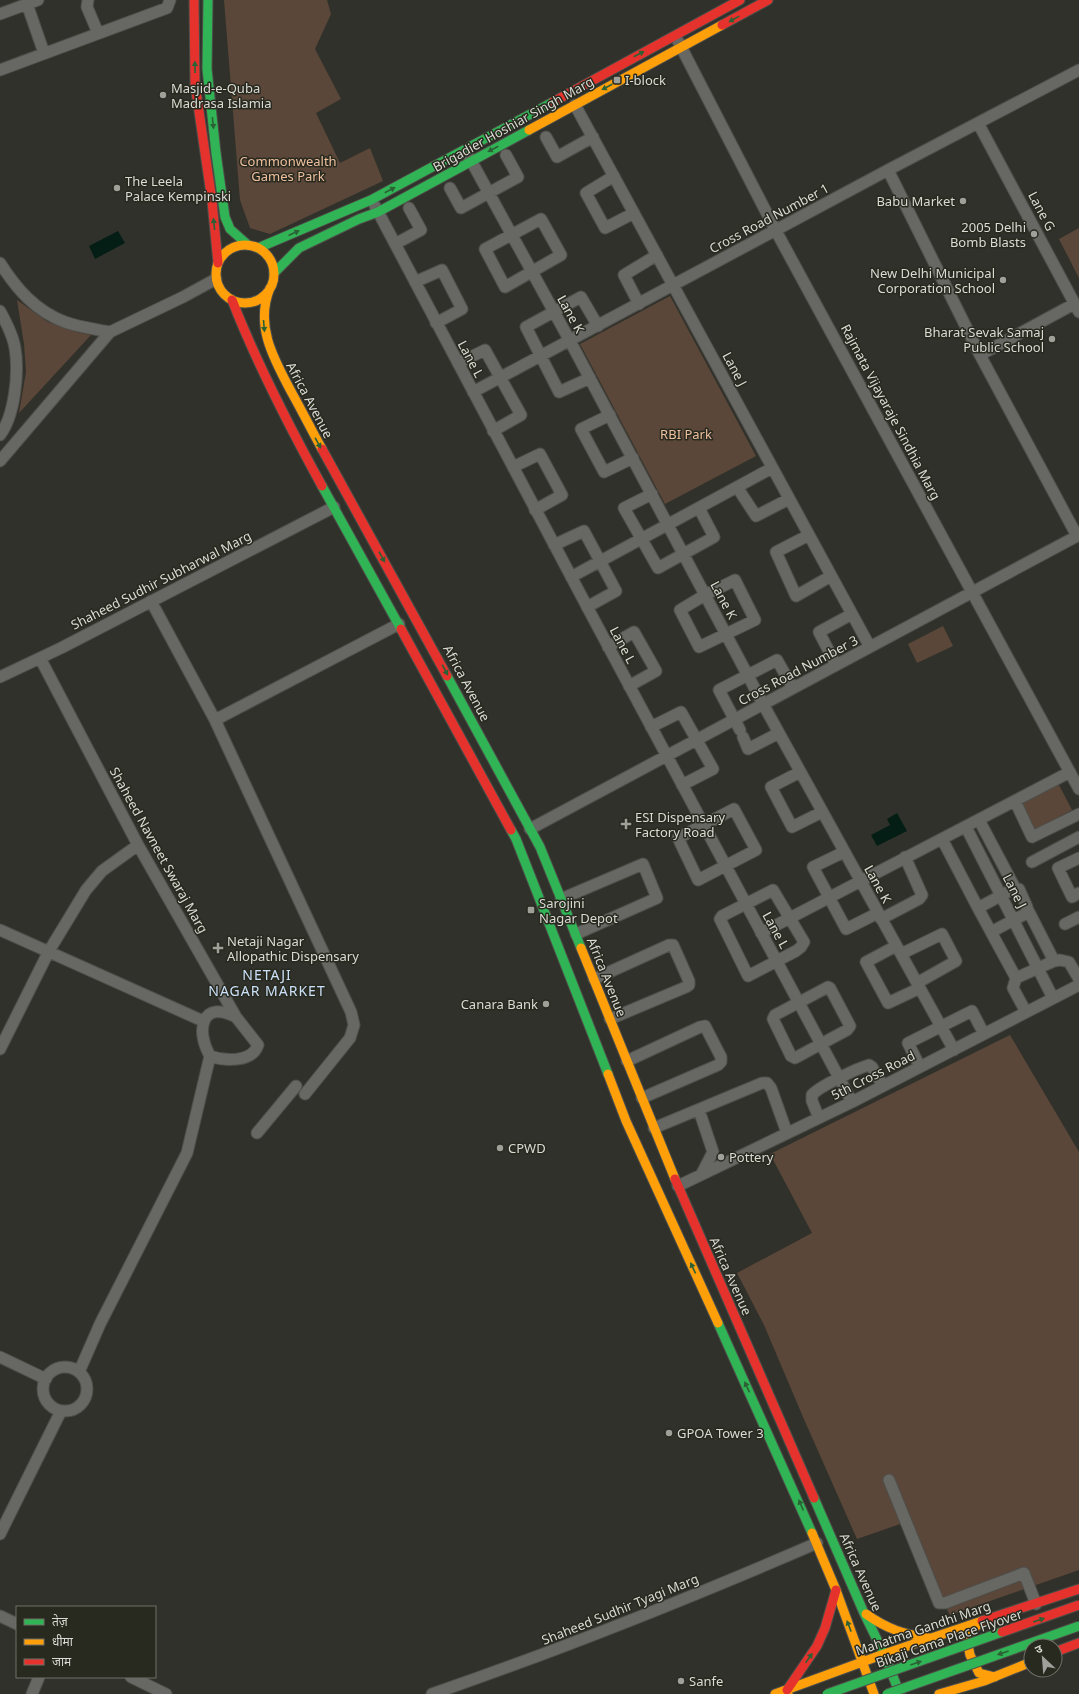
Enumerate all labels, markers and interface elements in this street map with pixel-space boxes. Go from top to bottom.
one-way arrow [728,15,739,22]
one-way arrow [634,51,645,58]
one-way arrow [192,60,198,73]
place label: I-block [625,71,666,89]
street label: Brigadier Hoshiar Singh Marg [429,72,597,176]
marker: I-block [612,75,622,85]
place label: Masjid-e-Quba Madrasa Islamia [171,79,271,112]
one-way arrow [601,84,613,91]
marker: Masjid-e-Quba Madrasa Islamia [158,90,168,100]
one-way arrow [209,117,216,129]
one-way arrow [487,146,499,153]
park label: Commonwealth Games Park [239,152,337,185]
place label: The Leela Palace Kempinski [125,172,231,205]
street label: Cross Road Number 1 [706,179,832,257]
marker: The Leela Palace Kempinski [112,183,122,193]
one-way arrow [384,187,396,193]
street label: Lane G [1024,188,1060,234]
place label: Babu Market [876,192,955,210]
marker: Babu Market [958,196,968,206]
one-way arrow [211,218,217,230]
place label: 2005 Delhi Bomb Blasts [950,218,1026,251]
marker: 2005 Delhi Bomb Blasts [1029,229,1039,239]
one-way arrow [288,230,299,236]
place label: New Delhi Municipal Corporation School [870,264,995,297]
marker: New Delhi Municipal Corporation School [998,275,1008,285]
street label: Lane K [553,292,589,337]
one-way arrow [261,320,268,332]
street label: Rajmata Vijayaraje Sindhia Marg [837,321,945,503]
place label: Bharat Sevak Samaj Public School [924,323,1044,356]
marker: Bharat Sevak Samaj Public School [1047,334,1057,344]
street label: Lane L [454,337,488,381]
street label: Lane J [719,349,751,389]
street label: Africa Avenue [282,359,338,441]
park label: RBI Park [660,425,712,443]
one-way arrow [315,437,322,449]
street label: Shaheed Sudhir Subharwal Marg [68,527,254,633]
one-way arrow [378,551,385,562]
street label: Lane K [706,578,742,623]
street label: Lane L [606,623,640,667]
street label: Cross Road Number 3 [735,631,861,709]
street label: Africa Avenue [439,642,495,724]
one-way arrow [441,664,448,676]
street label: Shaheed Navneet Swaraj Marg [106,764,212,936]
place label: ESI Dispensary Factory Road [635,808,725,841]
marker: ESI Dispensary Factory Road [620,818,632,830]
street label: Lane K [860,862,896,907]
street label: Lane J [999,871,1031,911]
place label: Sarojini Nagar Depot [539,894,618,927]
marker: Sarojini Nagar Depot [526,905,536,915]
street label: Lane L [759,908,794,952]
place label: Netaji Nagar Allopathic Dispensary [227,932,359,965]
street label: Africa Avenue [583,935,631,1019]
marker: Netaji Nagar Allopathic Dispensary [212,942,224,954]
district label: NETAJI NAGAR MARKET [208,965,326,1000]
place label: Canara Bank [461,995,538,1013]
marker: Canara Bank [541,999,551,1009]
street label: 5th Cross Road [828,1046,918,1104]
place label: CPWD [508,1139,546,1157]
marker: CPWD [495,1143,505,1153]
place label: Pottery [729,1148,774,1166]
marker: Pottery [716,1152,726,1162]
street label: Africa Avenue [706,1234,756,1318]
one-way arrow [690,1263,696,1274]
one-way arrow [744,1380,750,1392]
place label: GPOA Tower 3 [677,1424,764,1442]
marker: GPOA Tower 3 [664,1428,674,1438]
one-way arrow [797,1499,803,1511]
street label: Africa Avenue [836,1530,886,1614]
street label: Shaheed Sudhir Tyagi Marg [539,1569,701,1649]
street label: Mahatma Gandhi Marg [853,1596,993,1660]
street label: Bikaji Cama Place Flyover [873,1604,1025,1672]
legend [16,1606,156,1678]
text: तेज़ [52,1613,69,1630]
one-way arrow [1033,1616,1045,1622]
one-way arrow [846,1619,852,1631]
text: धीमा [52,1633,74,1650]
north arrow [1023,1638,1063,1678]
text: उ [1032,1640,1045,1657]
one-way arrow [996,1651,1008,1657]
one-way arrow [805,1652,813,1663]
text: जाम [52,1653,72,1670]
one-way arrow [911,1659,923,1665]
place label: Sanfe [689,1672,723,1690]
marker: Sanfe [676,1676,686,1686]

